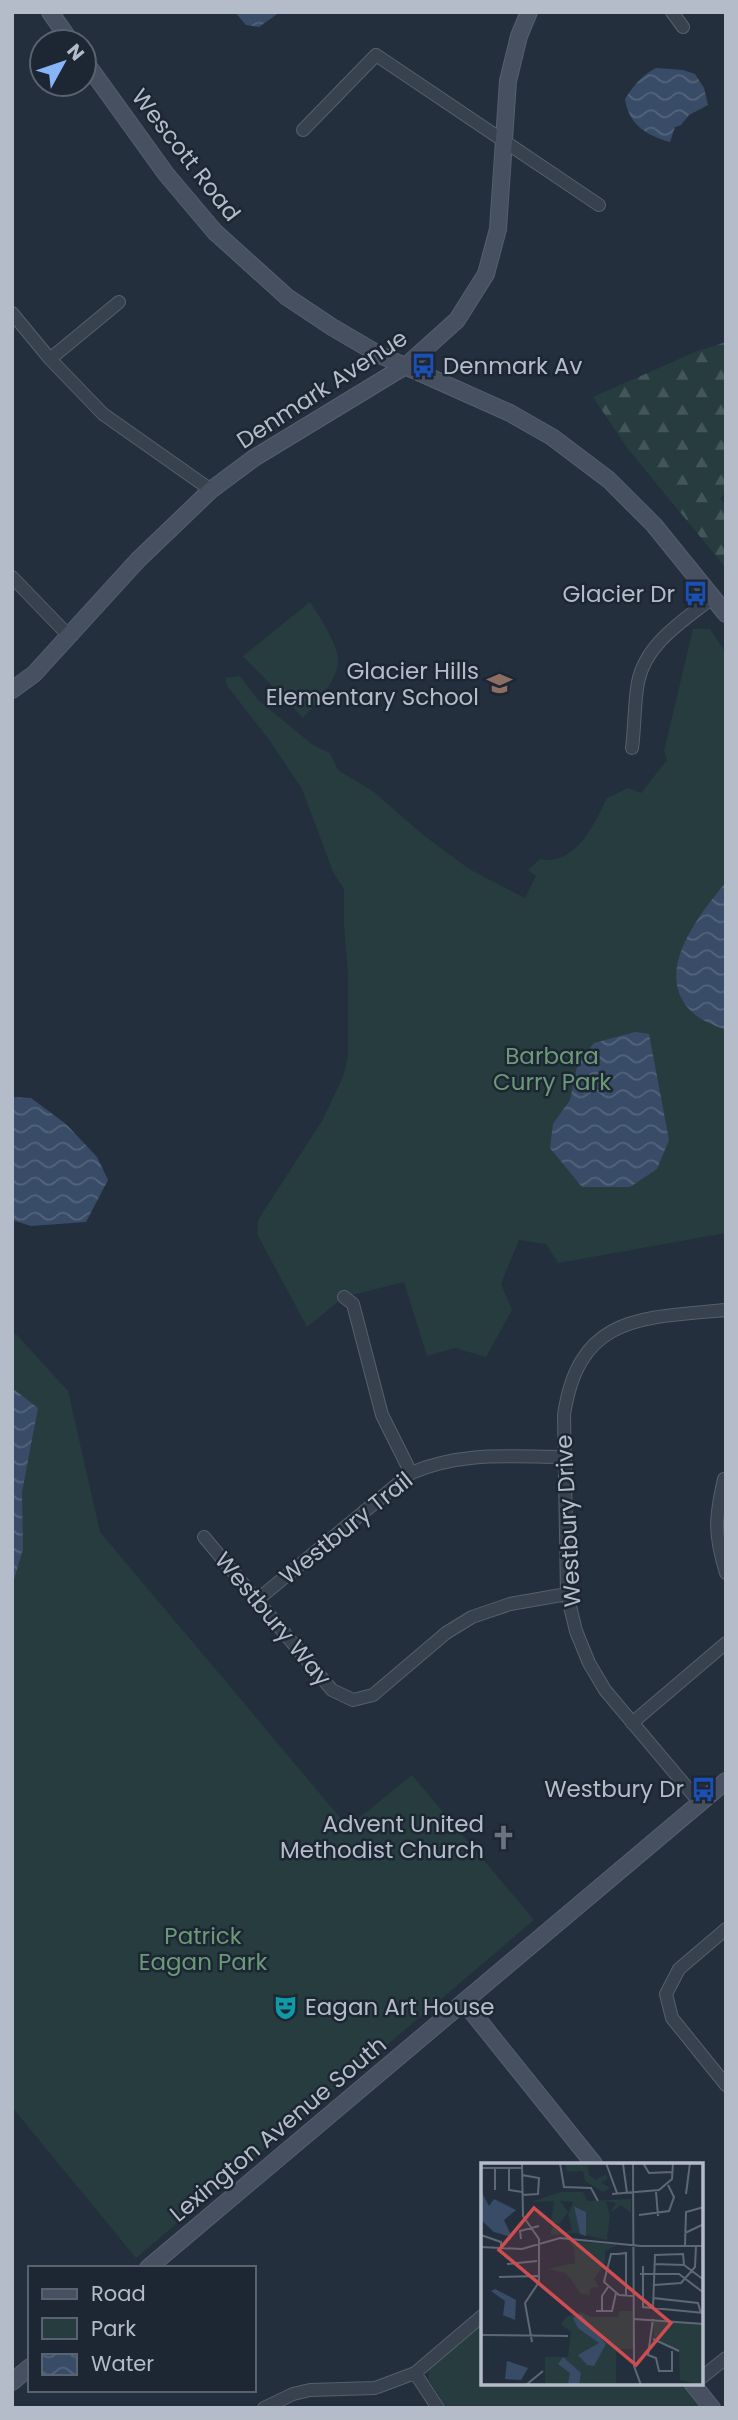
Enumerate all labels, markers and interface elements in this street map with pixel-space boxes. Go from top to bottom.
north arrow [28,28,98,98]
text: N [61,38,91,67]
street label: Wescott Road [124,82,248,228]
street label: Denmark Avenue [230,322,414,456]
place label: Denmark Av [443,350,583,382]
bus stop icon: Denmark Av [409,352,437,380]
place label: Glacier Dr [562,578,675,610]
bus stop icon: Glacier Dr [681,580,709,608]
place label: Glacier Hills Elementary School [266,655,479,713]
school or university icon: Glacier Hills Elementary School [485,670,513,698]
park label: Barbara Curry Park [493,1040,611,1098]
street label: Westbury Drive [548,1434,588,1608]
street label: Westbury Trail [273,1464,419,1592]
street label: Westbury Way [207,1545,339,1693]
place label: Westbury Dr [544,1773,684,1805]
bus stop icon: Westbury Dr [690,1775,718,1803]
place label: Advent United Methodist Church [280,1808,484,1866]
church icon: Advent United Methodist Church [490,1823,518,1851]
park label: Patrick Eagan Park [139,1920,267,1978]
place label: Eagan Art House [305,1991,495,2023]
theatre icon: Eagan Art House [271,1993,299,2021]
street label: Lexington Avenue South [163,2029,393,2229]
inset map [481,2163,703,2385]
legend [28,2266,256,2392]
text: Road [91,2279,146,2308]
text: Park [91,2314,136,2343]
text: Water [91,2349,154,2378]

